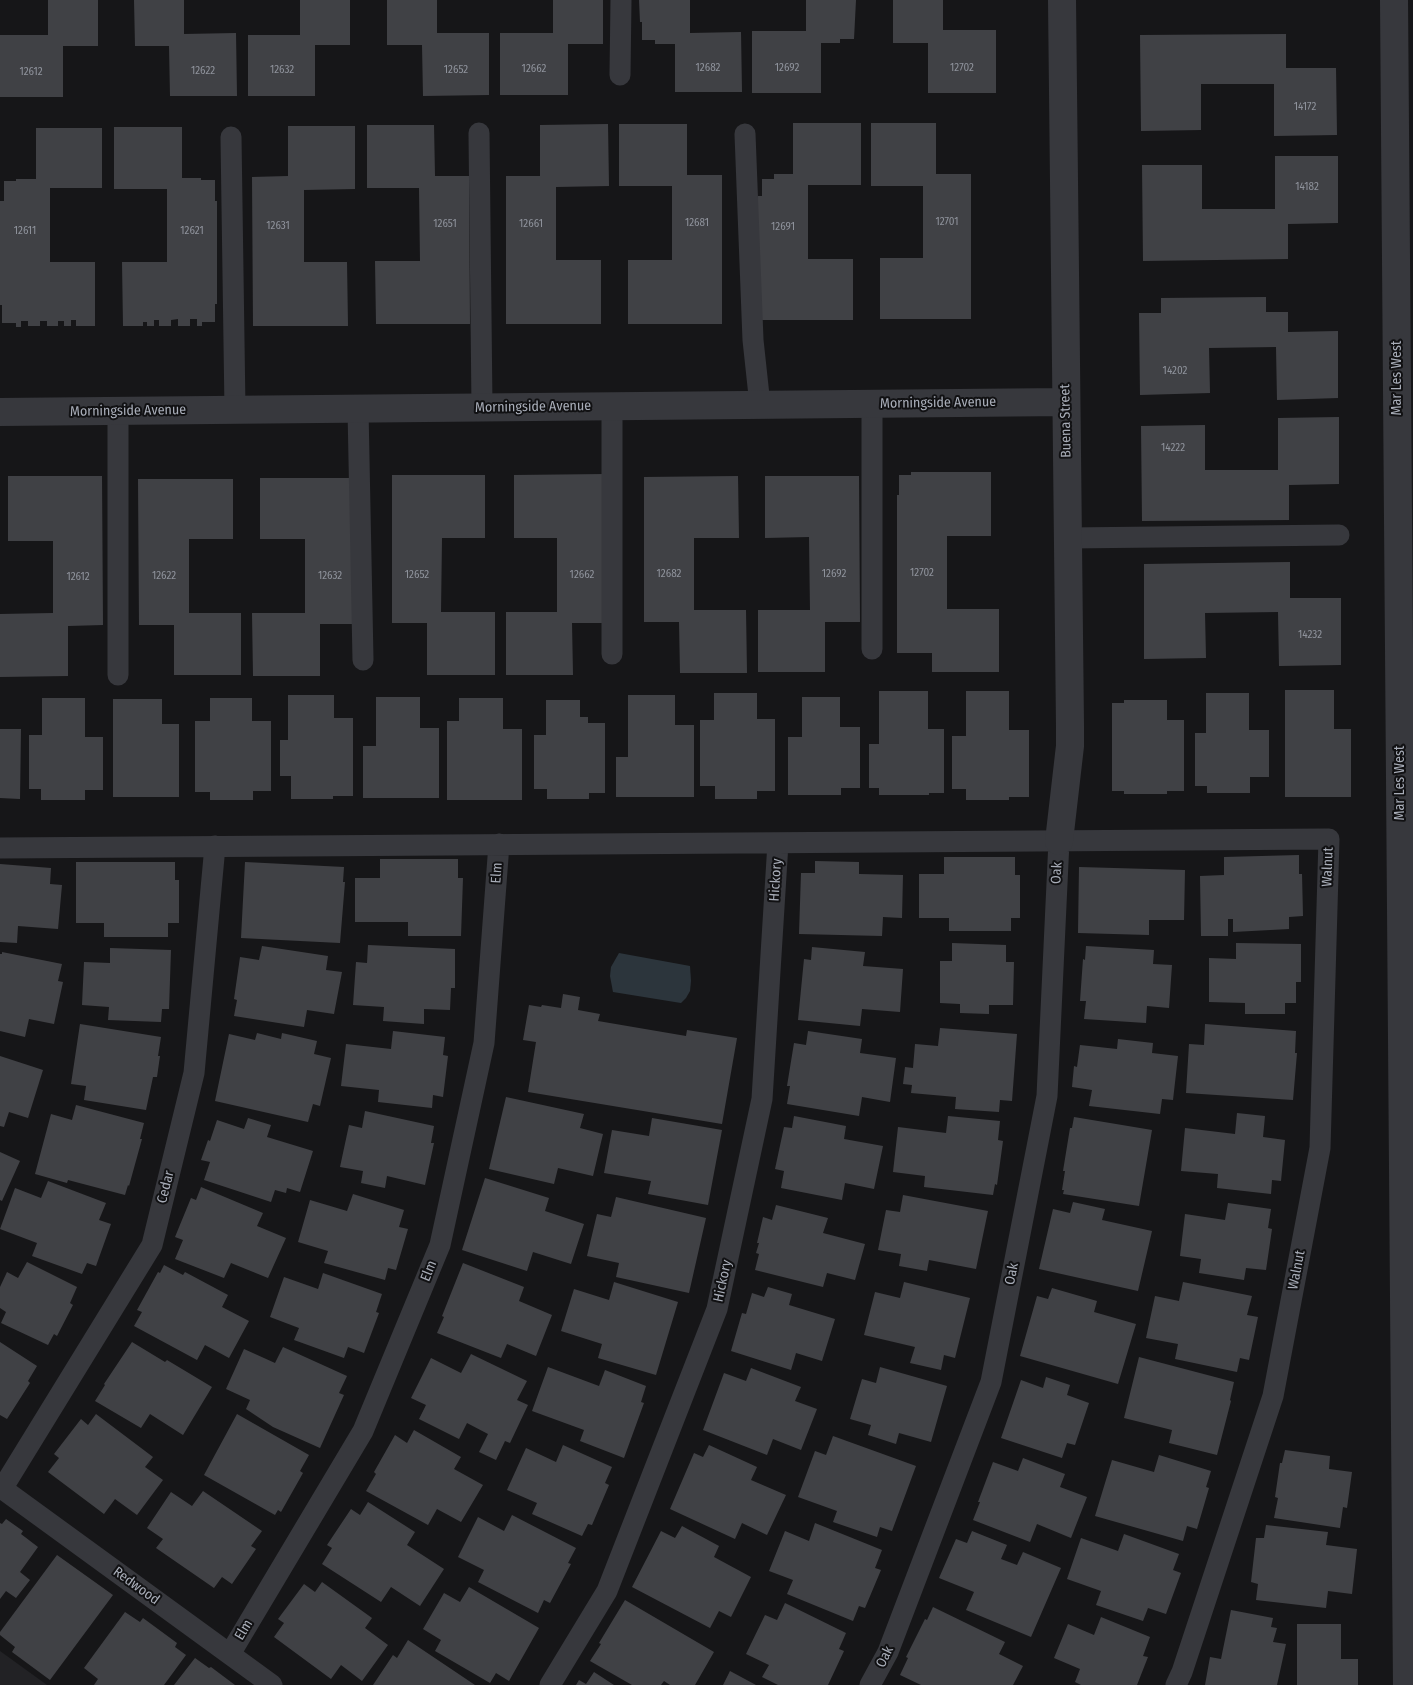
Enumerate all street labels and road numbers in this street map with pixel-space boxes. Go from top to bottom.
street label: Mar Les West [1389,341,1405,415]
street label: Buena Street [1057,384,1075,458]
street label: Morningside Avenue [880,394,996,412]
street label: Morningside Avenue [475,398,591,416]
street label: Morningside Avenue [70,402,186,420]
street label: Mar Les West [1392,746,1408,820]
street label: Walnut [1319,847,1337,887]
street label: Hickory [766,858,786,902]
street label: Elm [488,862,506,884]
street label: Oak [1048,862,1066,884]
street label: Cedar [154,1169,178,1205]
street label: Walnut [1285,1249,1309,1291]
street label: Elm [417,1258,441,1284]
street label: Hickory [710,1258,736,1304]
street label: Oak [1002,1262,1022,1286]
street label: Redwood [110,1564,162,1608]
street label: Elm [231,1617,257,1643]
street label: Oak [873,1643,897,1671]

